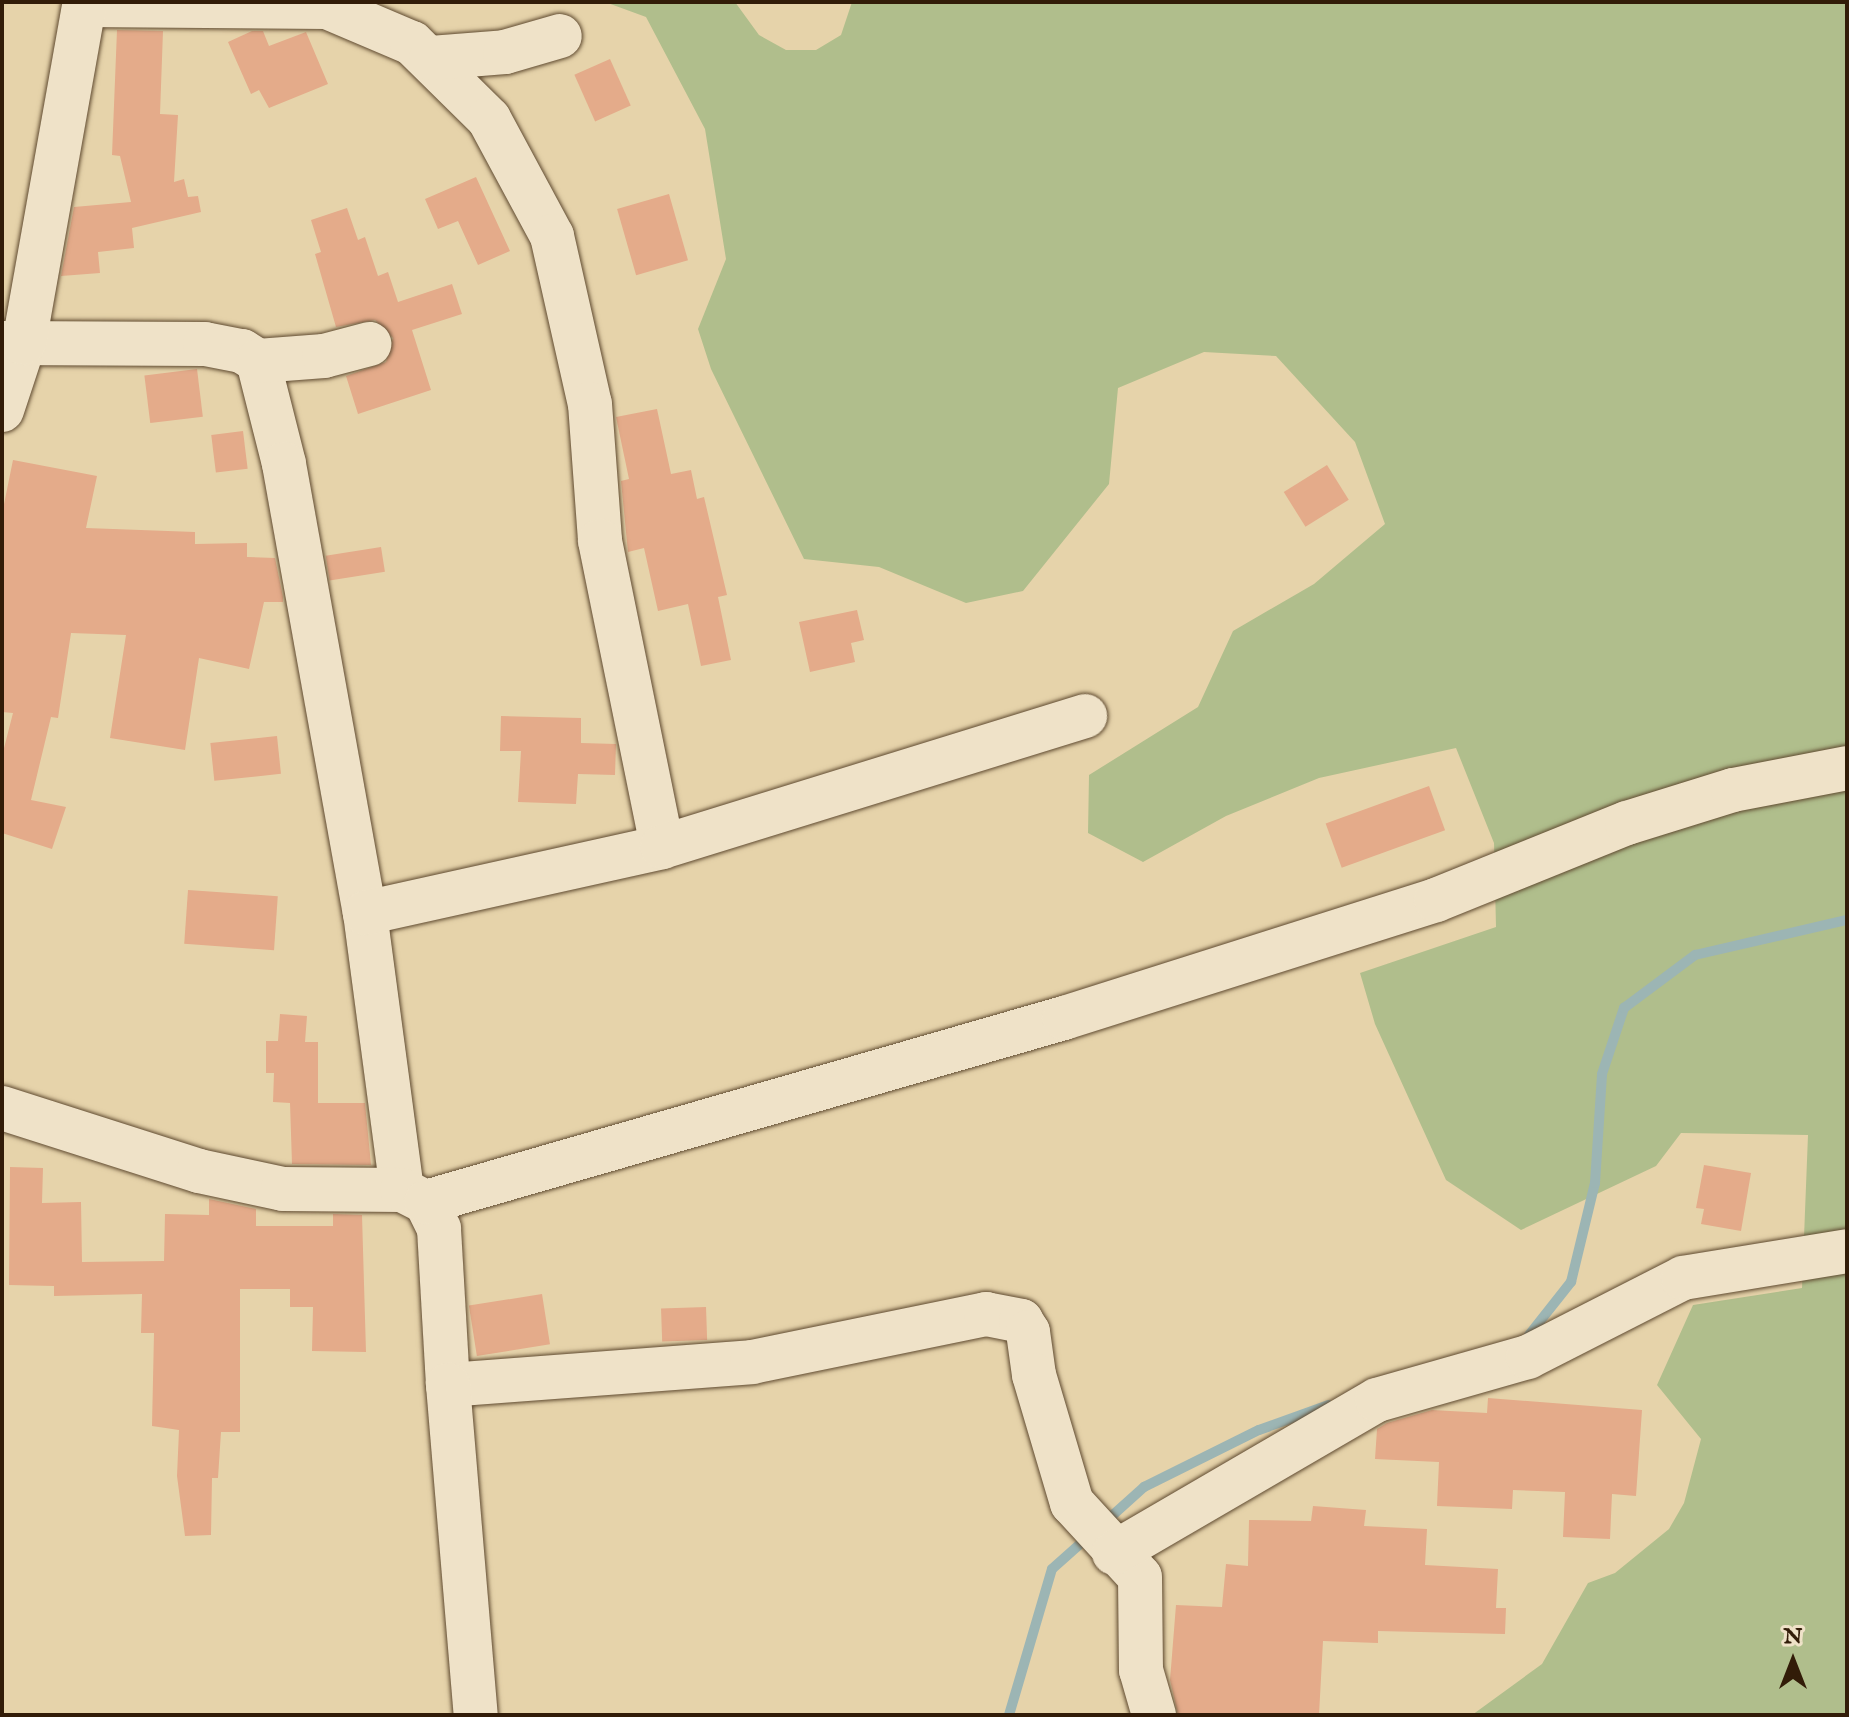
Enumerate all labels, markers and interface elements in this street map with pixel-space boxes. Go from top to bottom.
north arrow [1753,1621,1833,1701]
text: N [1783,1623,1803,1651]

